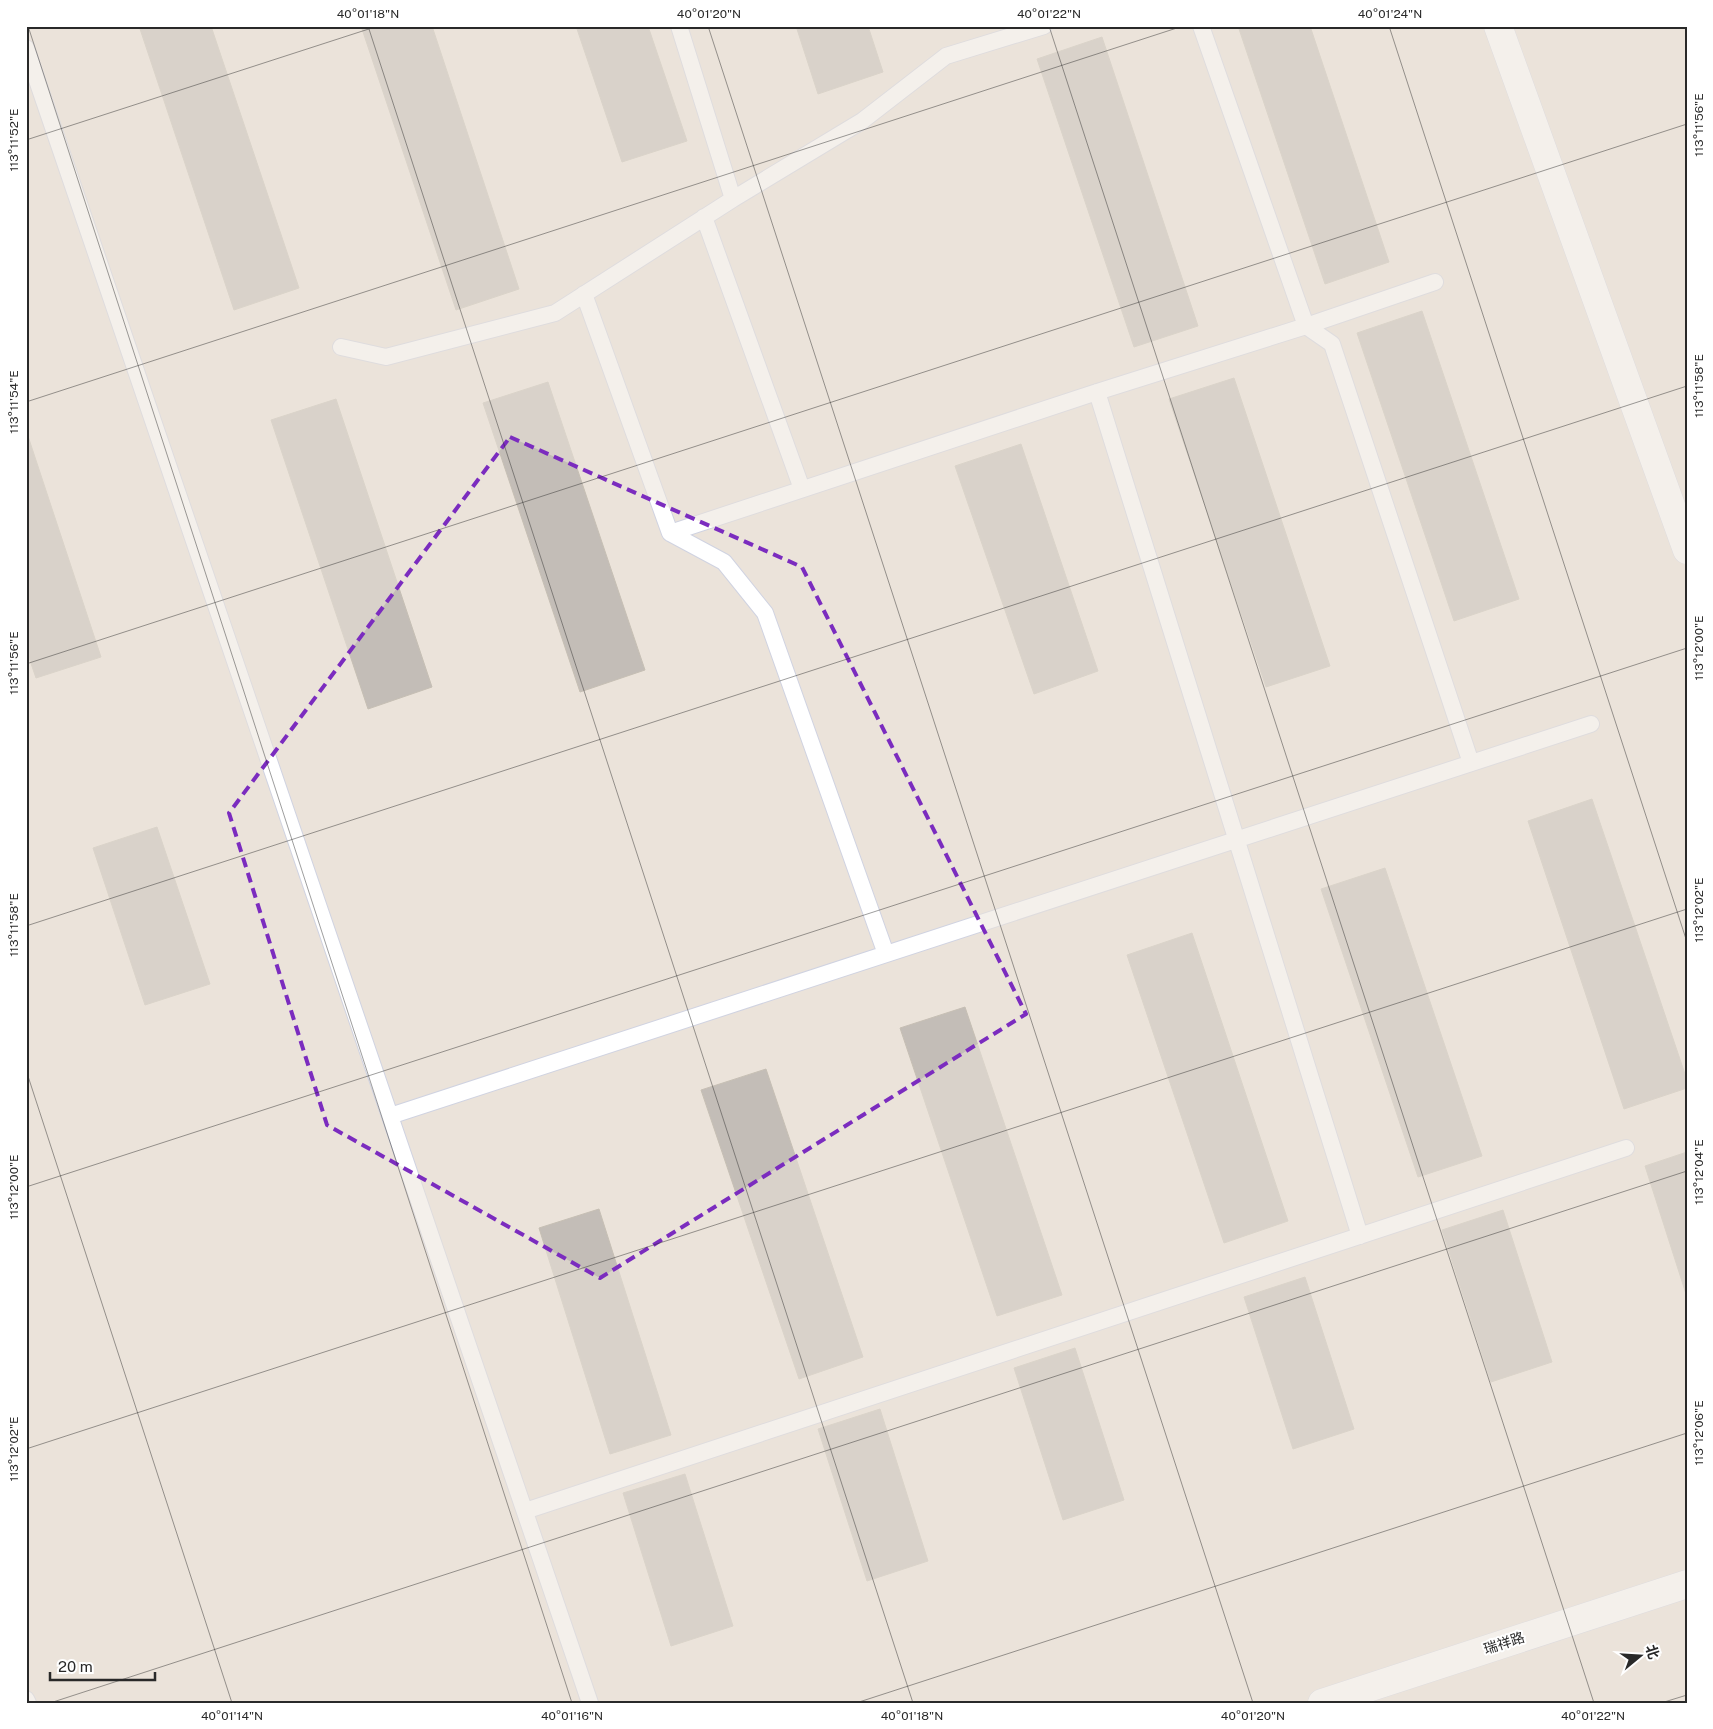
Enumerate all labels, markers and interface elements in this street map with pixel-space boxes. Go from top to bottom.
text: 40°01'18"N [337,7,399,21]
text: 40°01'20"N [677,7,741,21]
text: 40°01'22"N [1017,7,1081,21]
text: 40°01'24"N [1358,7,1422,21]
text: 113°11'56"E [1692,93,1706,157]
text: 113°11'52"E [7,108,21,172]
text: 113°11'58"E [1692,354,1706,418]
text: 113°11'54"E [7,370,21,434]
text: 113°12'00"E [1692,615,1706,681]
text: 113°11'56"E [7,631,21,695]
text: 113°12'02"E [1692,878,1706,942]
text: 113°11'58"E [7,893,21,957]
text: 113°12'04"E [1692,1139,1706,1205]
text: 113°12'00"E [7,1154,21,1220]
text: 113°12'06"E [1692,1400,1706,1466]
text: 113°12'02"E [7,1417,21,1481]
street label: 瑞祥路 [1482,1629,1526,1657]
north arrow [1616,1632,1666,1682]
text: 北 [1643,1643,1662,1661]
scale bar [50,1649,155,1681]
text: 20 m [58,1658,93,1675]
text: 40°01'14"N [201,1709,263,1723]
text: 40°01'16"N [541,1709,603,1723]
text: 40°01'18"N [881,1709,943,1723]
text: 40°01'20"N [1221,1709,1285,1723]
text: 40°01'22"N [1561,1709,1625,1723]

